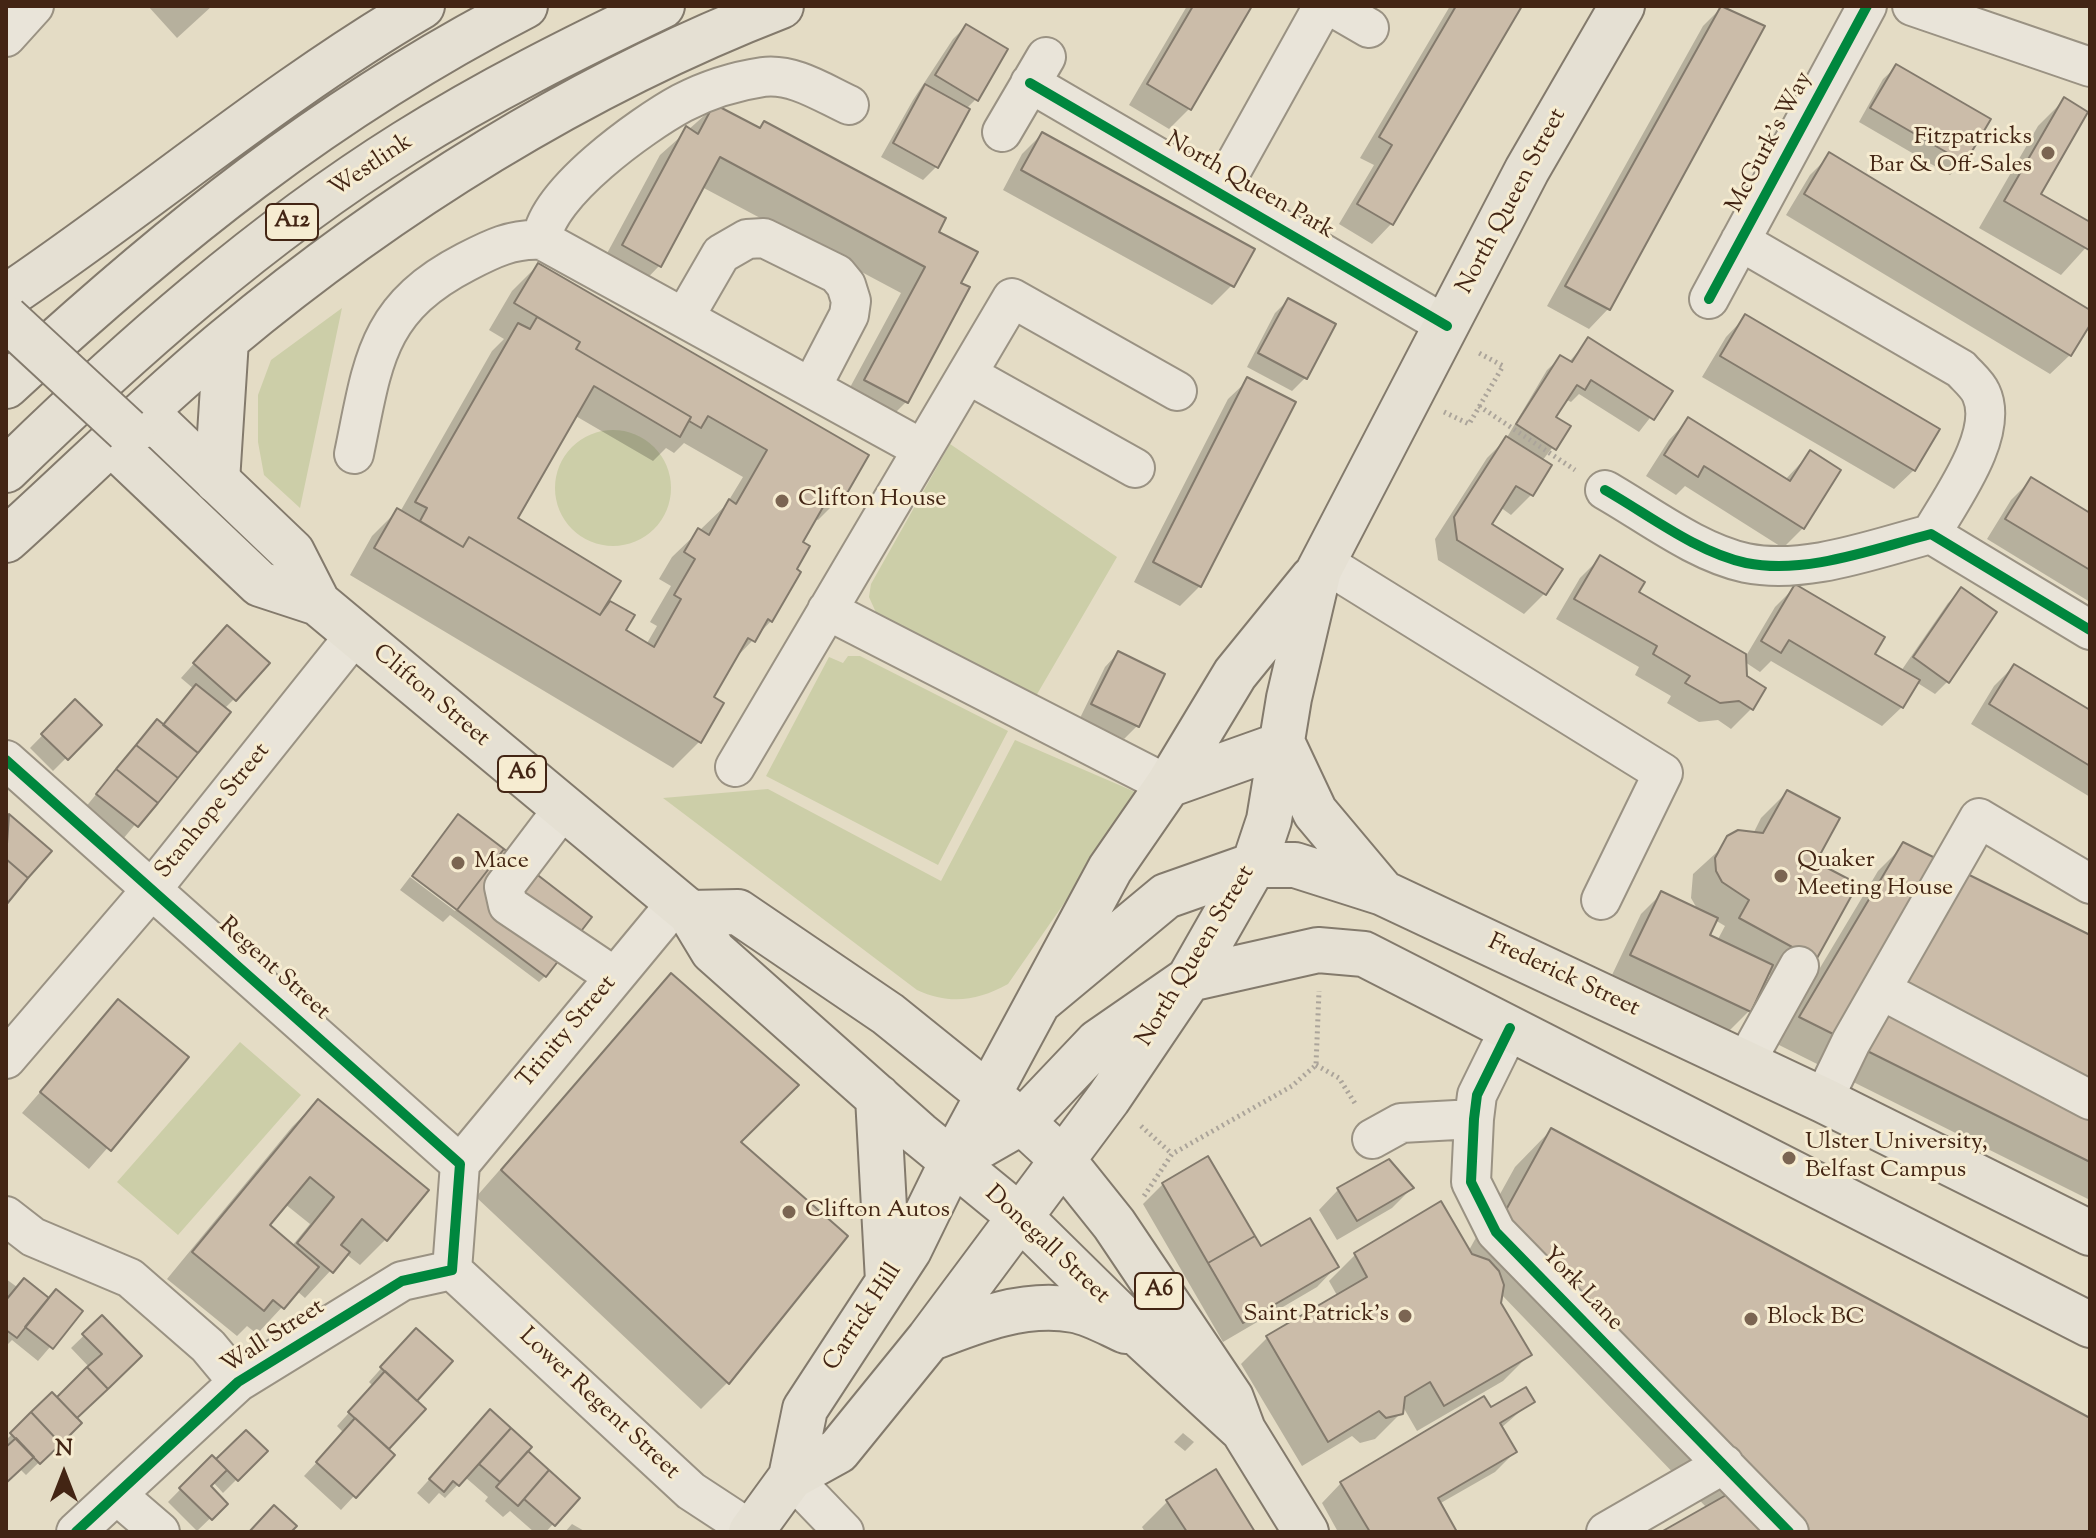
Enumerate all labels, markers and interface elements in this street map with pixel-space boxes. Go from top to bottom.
street label: McGurk's Way [1722,68,1820,218]
street label: North Queen Street [1452,104,1574,300]
place label: Fitzpatricks Bar & Off-Sales [1869,125,2032,181]
street label: North Queen Park [1160,127,1338,247]
street label: Westlink [325,129,419,205]
marker: Fitzpatricks Bar & Off-Sales [2039,144,2057,162]
road number: A12 [266,204,318,240]
place label: Clifton House [798,487,946,515]
marker: Clifton House [773,492,791,510]
street label: Clifton Street [366,640,494,754]
street label: Stanhope Street [151,738,277,886]
road number: A6 [498,756,546,792]
place label: Quaker Meeting House [1797,848,1953,904]
place label: Mace [474,849,529,877]
marker: Mace [449,854,467,872]
street label: North Queen Street [1132,861,1262,1053]
marker: Quaker Meeting House [1772,867,1790,885]
street label: Regent Street [211,913,335,1027]
street label: Frederick Street [1483,929,1643,1025]
street label: Trinity Street [512,971,624,1095]
place label: Ulster University, Belfast Campus [1805,1130,1988,1186]
marker: Ulster University, Belfast Campus [1780,1149,1798,1167]
street label: Donegall Street [977,1181,1115,1311]
place label: Clifton Autos [805,1198,950,1226]
marker: Clifton Autos [780,1203,798,1221]
street label: York Lane [1534,1242,1628,1338]
street label: Carrick Hill [819,1259,909,1377]
road number: A6 [1135,1273,1183,1309]
street label: Wall Street [217,1294,331,1382]
place label: Saint Patrick's [1243,1302,1389,1330]
place label: Block BC [1767,1305,1865,1333]
marker: Saint Patrick's [1396,1307,1414,1325]
marker: Block BC [1742,1310,1760,1328]
street label: Lower Regent Street [512,1323,684,1487]
north arrow [24,1434,104,1514]
text: N [55,1434,73,1466]

